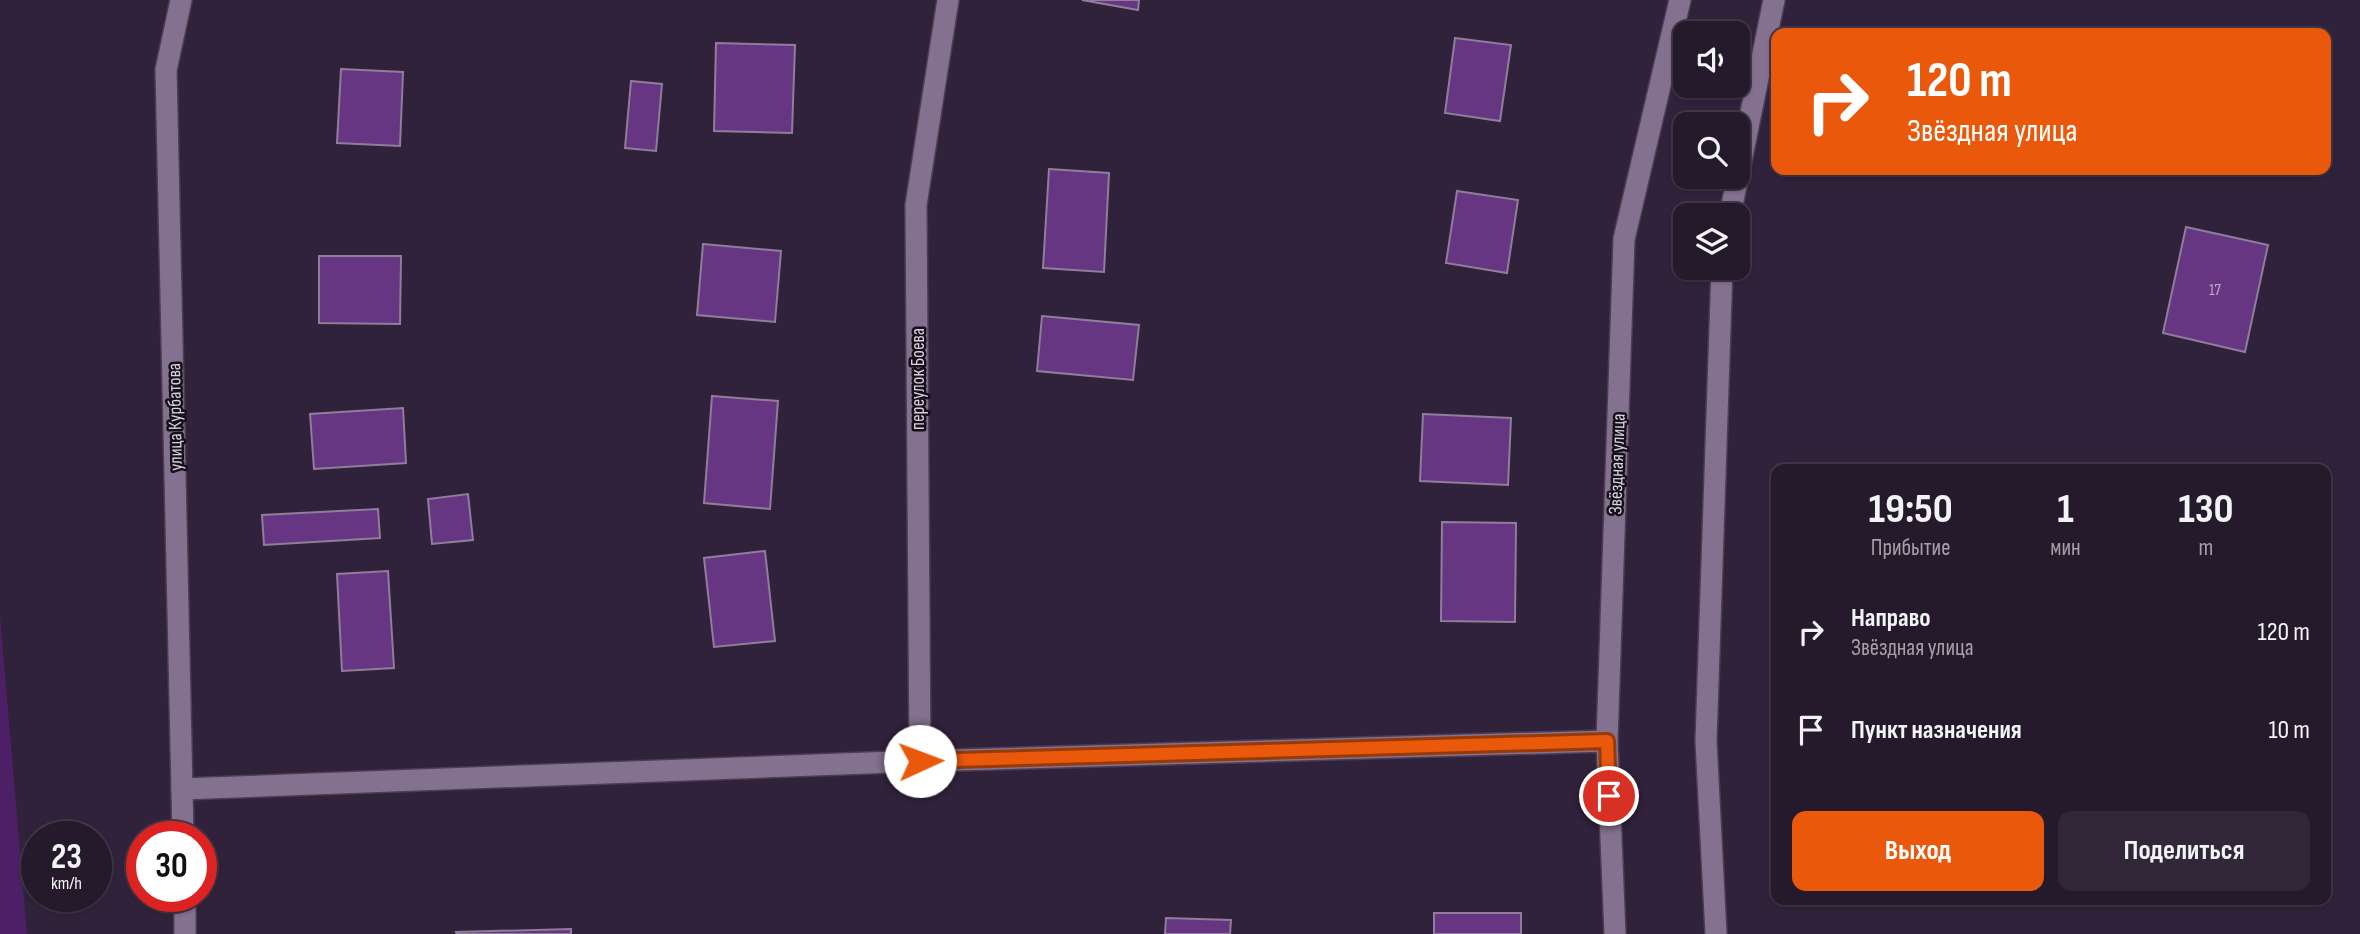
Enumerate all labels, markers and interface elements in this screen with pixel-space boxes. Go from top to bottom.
map controls [1673,21,1750,280]
button: sound [1673,21,1750,98]
text: 120 m [1907,52,2012,111]
icon: right [1792,56,1883,147]
button: search [1673,112,1750,189]
text: Звёздная улица [1907,112,2077,151]
button: layers [1673,203,1750,280]
house number: 17 [2209,281,2222,300]
street label: переулок Боева [907,328,930,430]
street label: улица Курбатова [163,363,188,471]
street label: Звёздная улица [1604,413,1631,515]
text: 19:50 [1869,484,1953,535]
text: 1 [2057,484,2074,535]
text: 130 [2178,484,2233,535]
text: Прибытие [1871,534,1950,562]
text: мин [2050,534,2081,562]
text: m [2198,534,2213,562]
text: Направо [1851,603,1930,634]
icon: right [1792,613,1830,651]
text: 120 m [2257,617,2310,648]
text: Звёздная улица [1851,634,1974,662]
icon: arrive [1792,711,1830,749]
text: Пункт назначения [1851,715,2022,746]
text: 10 m [2268,715,2310,746]
position arrow [883,724,957,798]
pin [1579,766,1639,826]
icon: arrive [1590,777,1628,815]
button: Выход [1792,811,2044,891]
button: Поделиться [2058,811,2310,891]
speed limit sign: 30 [126,821,217,912]
text: 23 [51,836,82,879]
text: km/h [51,873,82,894]

